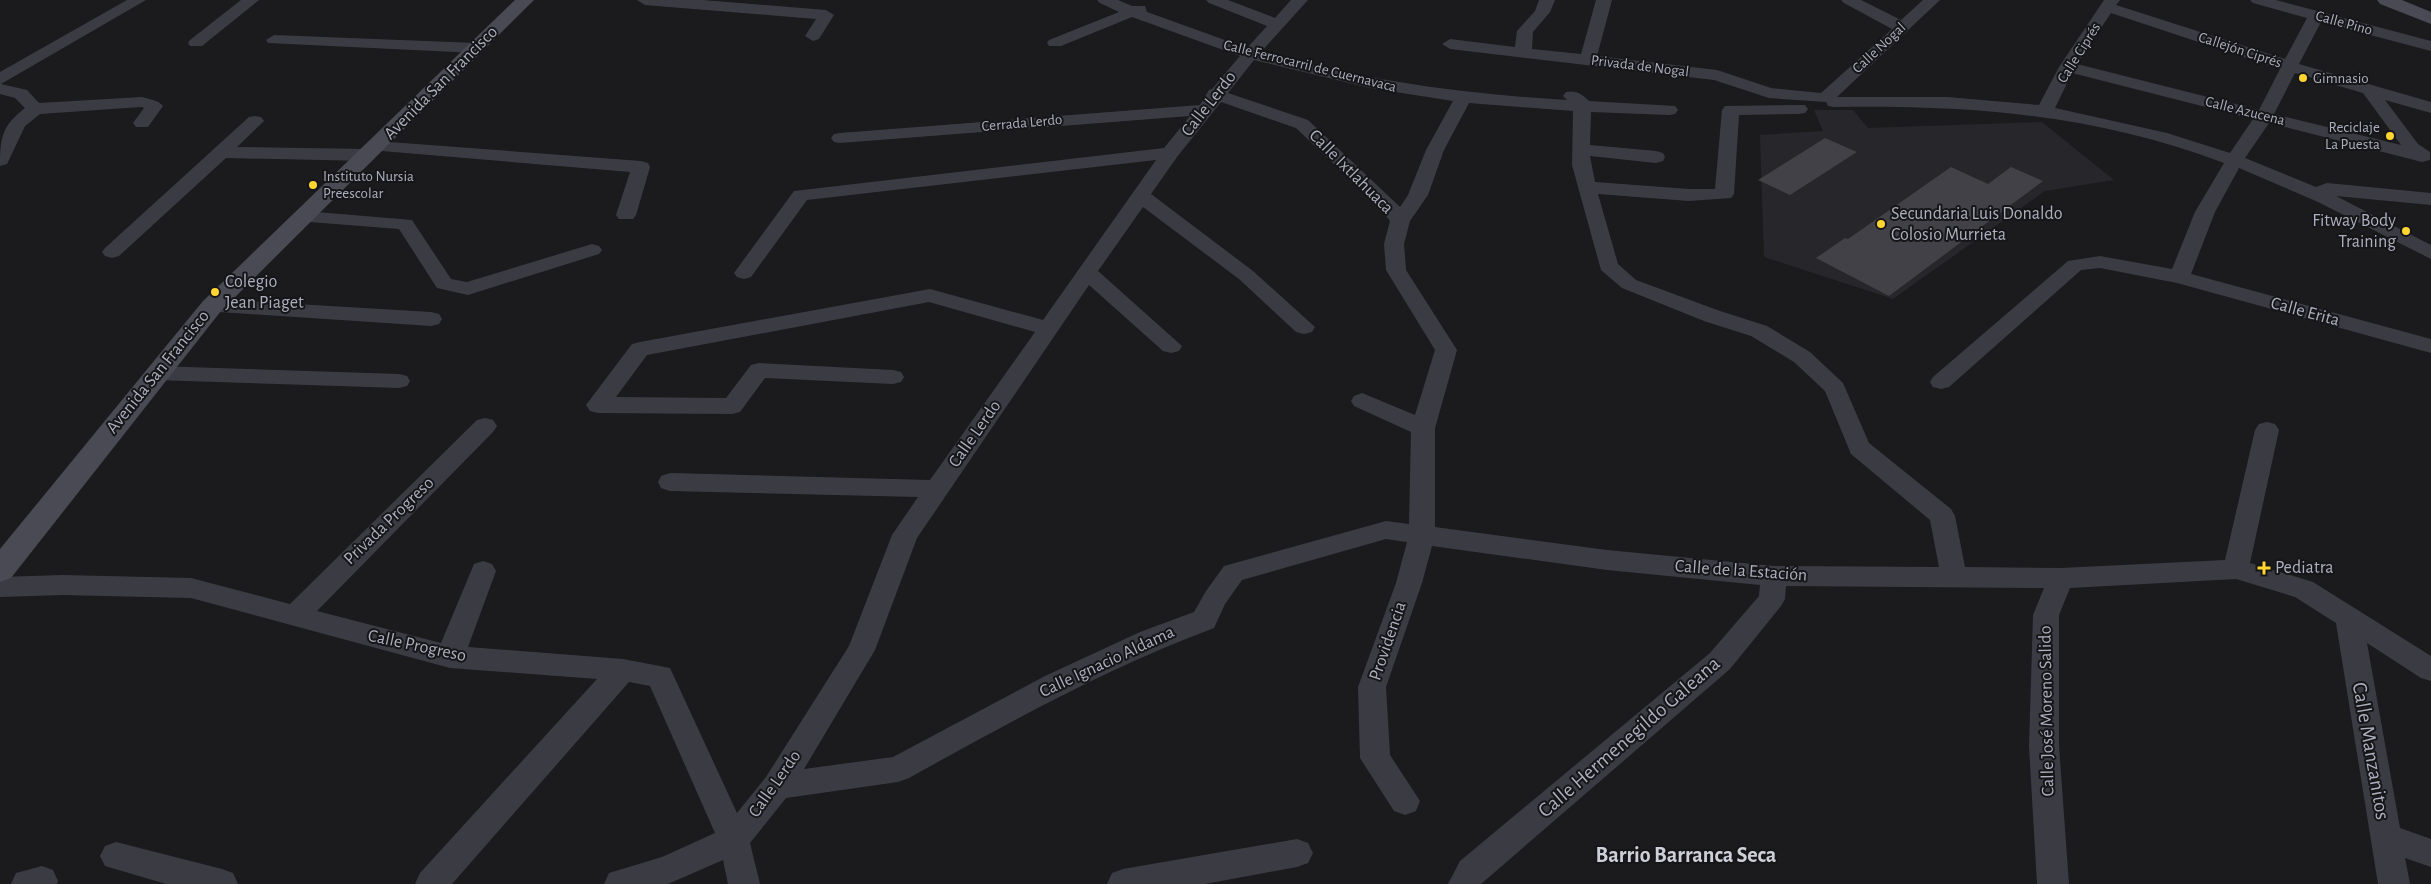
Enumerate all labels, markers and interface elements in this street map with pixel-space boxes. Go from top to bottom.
street label: Calle Pino [2314,8,2374,38]
street label: Calle Nogal [1850,20,1908,76]
street label: Calle Ciprés [2055,20,2103,86]
street label: Avenida San Francisco [381,23,501,143]
street label: Callejón Ciprés [2196,29,2284,71]
street label: Calle Ferrocarril de Cuernavaca [1222,37,1398,95]
street label: Privada de Nogal [1590,53,1690,79]
street label: Calle Lerdo [1178,68,1240,140]
place label: Gimnasio [2313,71,2369,86]
marker: Gimnasio [2297,72,2309,84]
street label: Calle Azucena [2204,94,2286,128]
street label: Cerrada Lerdo [981,112,1063,134]
place label: Reciclaje La Puesta [2325,120,2380,152]
street label: Calle Ixtlahuaca [1305,126,1397,218]
marker: Reciclaje La Puesta [2384,130,2396,142]
place label: Instituto Nursia Preescolar [323,169,414,201]
marker: Instituto Nursia Preescolar [307,179,319,191]
place label: Secundaria Luis Donaldo Colosio Murrieta [1891,205,2063,244]
place label: Fitway Body Training [2312,212,2396,251]
marker: Secundaria Luis Donaldo Colosio Murrieta [1875,218,1887,230]
marker: Fitway Body Training [2400,225,2412,237]
place label: Colegio Jean Piaget [225,273,304,312]
marker: Colegio Jean Piaget [209,286,221,298]
street label: Calle Erita [2269,294,2341,330]
street label: Avenida San Francisco [103,307,213,437]
street label: Calle Lerdo [945,397,1005,471]
street label: Privada Progreso [340,474,438,568]
street label: Calle de la Estación [1674,557,1808,585]
place label: Pediatra [2275,559,2334,577]
marker: Pediatra [2257,561,2271,575]
street label: Providencia [1366,599,1410,683]
street label: Calle Ignacio Aldama [1037,623,1177,701]
street label: Calle José Moreno Salido [2037,625,2057,797]
street label: Calle Progreso [366,627,468,665]
street label: Calle Hermenegildo Galeana [1534,652,1724,822]
street label: Calle Manzanitos [2349,681,2393,821]
street label: Calle Lerdo [745,747,805,821]
district label: Barrio Barranca Seca [1596,844,1777,866]

